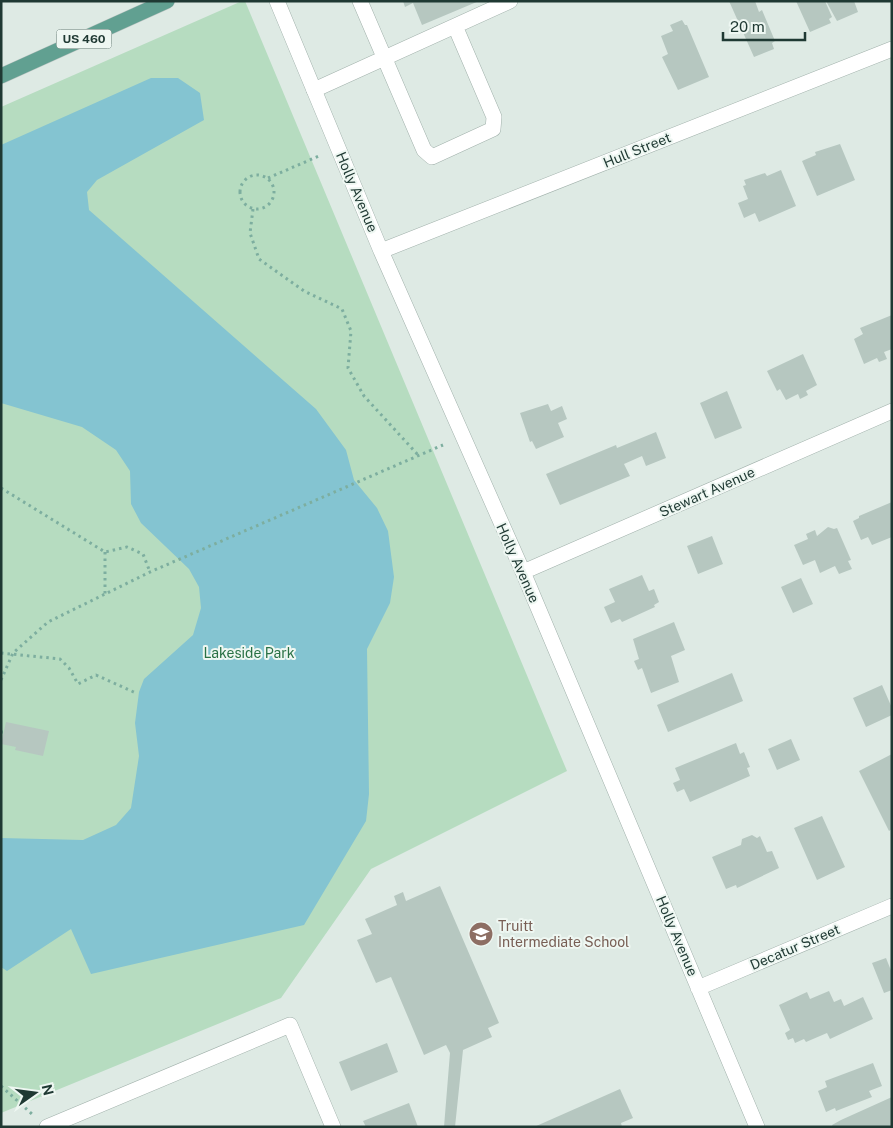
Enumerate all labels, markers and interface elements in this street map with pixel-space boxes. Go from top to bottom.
scale bar [723,10,806,42]
text: 20 m [730,18,765,35]
road number: US 460 [56,30,112,48]
street label: Hull Street [601,129,673,171]
street label: Holly Avenue [333,150,381,235]
street label: Stewart Avenue [657,464,757,520]
street label: Holly Avenue [493,521,543,605]
park label: Lakeside Park [203,645,295,661]
street label: Holly Avenue [653,894,701,979]
place label: Truitt Intermediate School [498,918,629,950]
school or university icon: Truitt Intermediate School [468,921,494,947]
street label: Decatur Street [748,921,842,973]
north arrow [10,1068,60,1118]
text: N [39,1083,57,1097]

